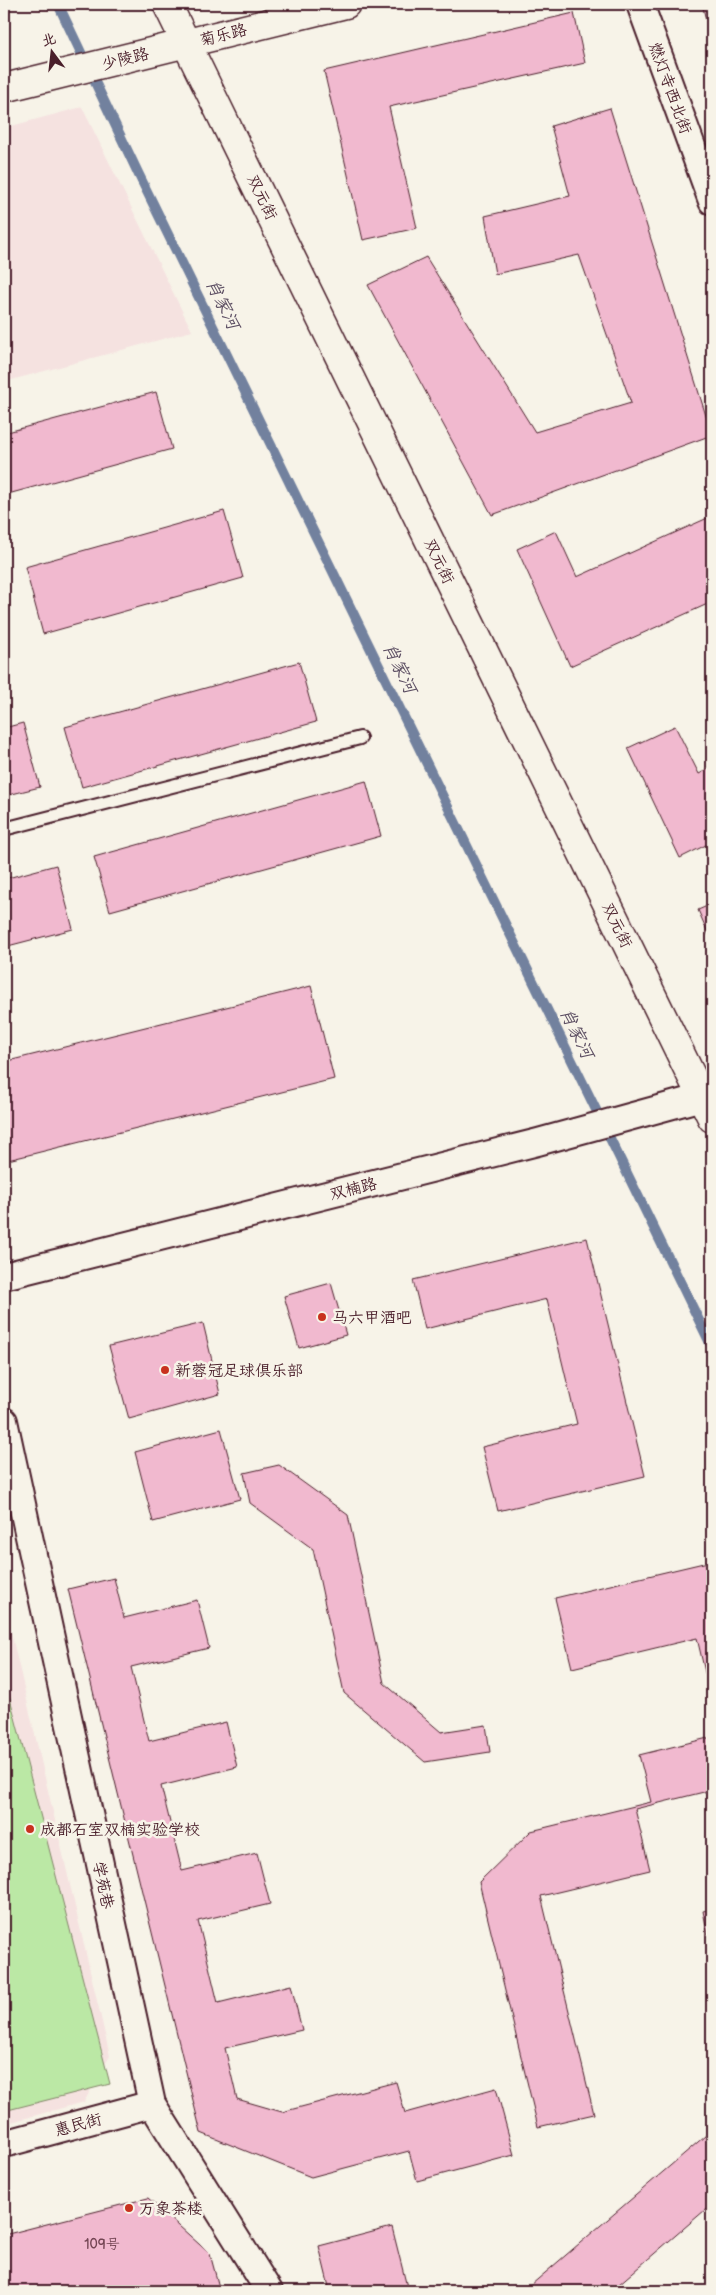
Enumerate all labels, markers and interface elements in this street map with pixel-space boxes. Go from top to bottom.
street label: 菊乐路 [198,20,249,50]
north arrow [28,28,78,78]
text: 北 [40,30,58,50]
street label: 燃灯寺西北街 [644,40,695,137]
street label: 少陵路 [100,44,151,74]
street label: 双元街 [243,172,281,223]
water label: 肖家河 [201,275,245,336]
street label: 双元街 [420,536,458,587]
water label: 肖家河 [378,639,422,700]
street label: 双元街 [598,900,636,951]
water label: 肖家河 [555,1004,599,1065]
street label: 双楠路 [328,1174,379,1204]
place label: 马六甲酒吧 [332,1309,412,1328]
marker: 马六甲酒吧 [316,1311,328,1323]
place label: 新蓉冠足球俱乐部 [175,1362,303,1381]
marker: 新蓉冠足球俱乐部 [159,1364,171,1376]
place label: 成都石室双楠实验学校 [40,1821,200,1840]
marker: 成都石室双楠实验学校 [24,1823,36,1835]
street label: 学苑巷 [88,1860,117,1911]
street label: 惠民街 [53,2110,104,2141]
place label: 万象茶楼 [139,2200,203,2219]
marker: 万象茶楼 [123,2202,135,2214]
house number: 109号 [84,2236,120,2253]

